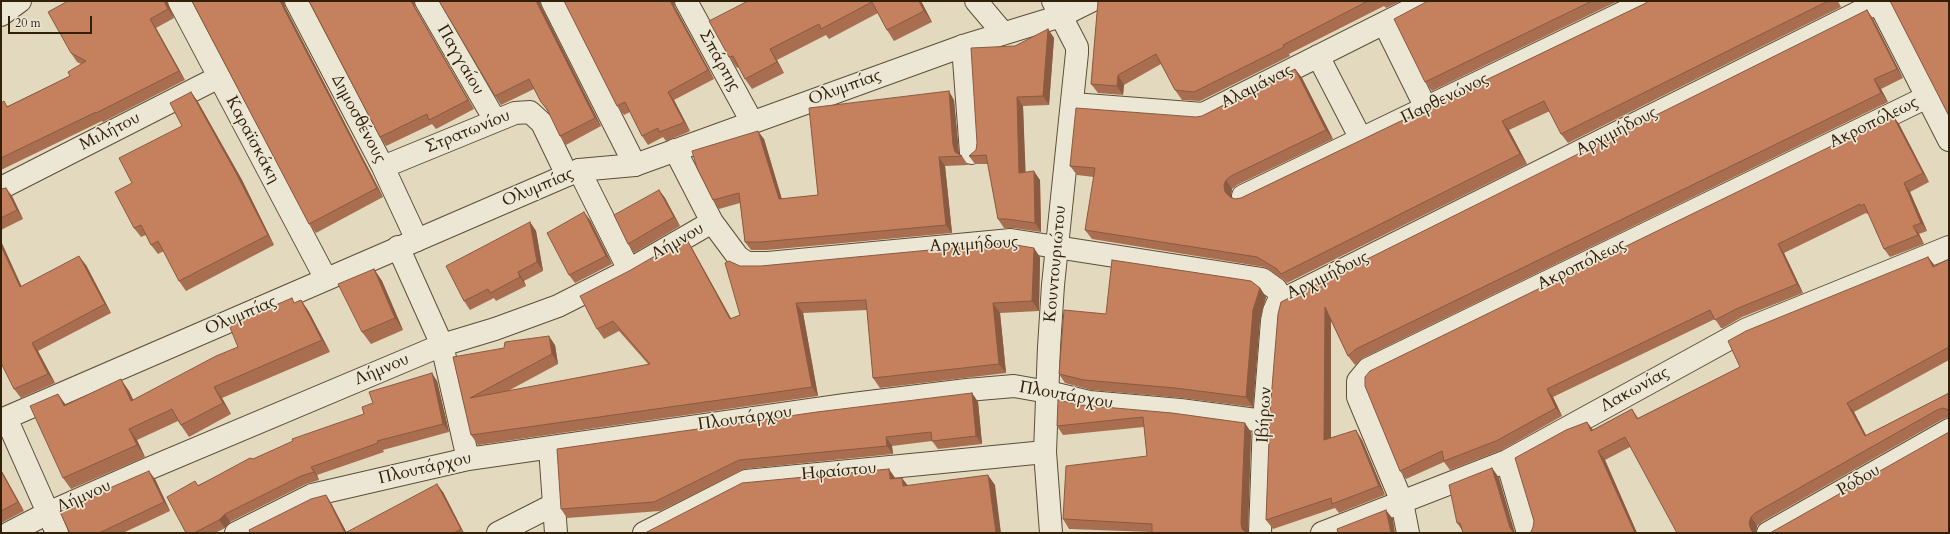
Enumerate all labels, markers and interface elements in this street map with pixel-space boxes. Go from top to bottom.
scale bar [10,8,94,34]
text: 20 m [15,15,41,31]
street label: Παγγαίου [432,21,488,99]
street label: Σπάρτης [694,27,744,95]
street label: Αλαμάνας [1218,60,1296,114]
street label: Ολυμπίας [806,65,884,111]
street label: Παρθενώνος [1398,69,1492,129]
street label: Δημοσθένους [326,71,390,167]
street label: Καραϊσκάκη [221,93,283,187]
street label: Ακροπόλεως [1826,93,1922,153]
street label: Αρχιμήδους [1573,103,1661,161]
street label: Στρατωνίου [423,106,513,158]
street label: Μιλήτου [76,108,144,156]
street label: Ολυμπίας [499,164,577,212]
street label: Κουντουριώτου [1041,205,1071,323]
street label: Λήμνου [648,219,708,265]
street label: Αρχιμήδους [929,232,1019,258]
street label: Ακροπόλεως [1534,235,1630,295]
street label: Αρχιμήδους [1284,247,1372,305]
street label: Ολυμπίας [202,292,280,340]
street label: Λήμνου [352,349,412,391]
street label: Λακωνίας [1597,363,1673,417]
street label: Πλουτάρχου [1018,378,1114,414]
street label: Ιβήρων [1253,386,1277,444]
street label: Πλουτάρχου [697,402,793,436]
street label: Πλουτάρχου [377,448,473,490]
street label: Ηφαίστου [801,459,877,485]
street label: Ρόδου [1834,461,1884,501]
street label: Λήμνου [54,476,114,518]

